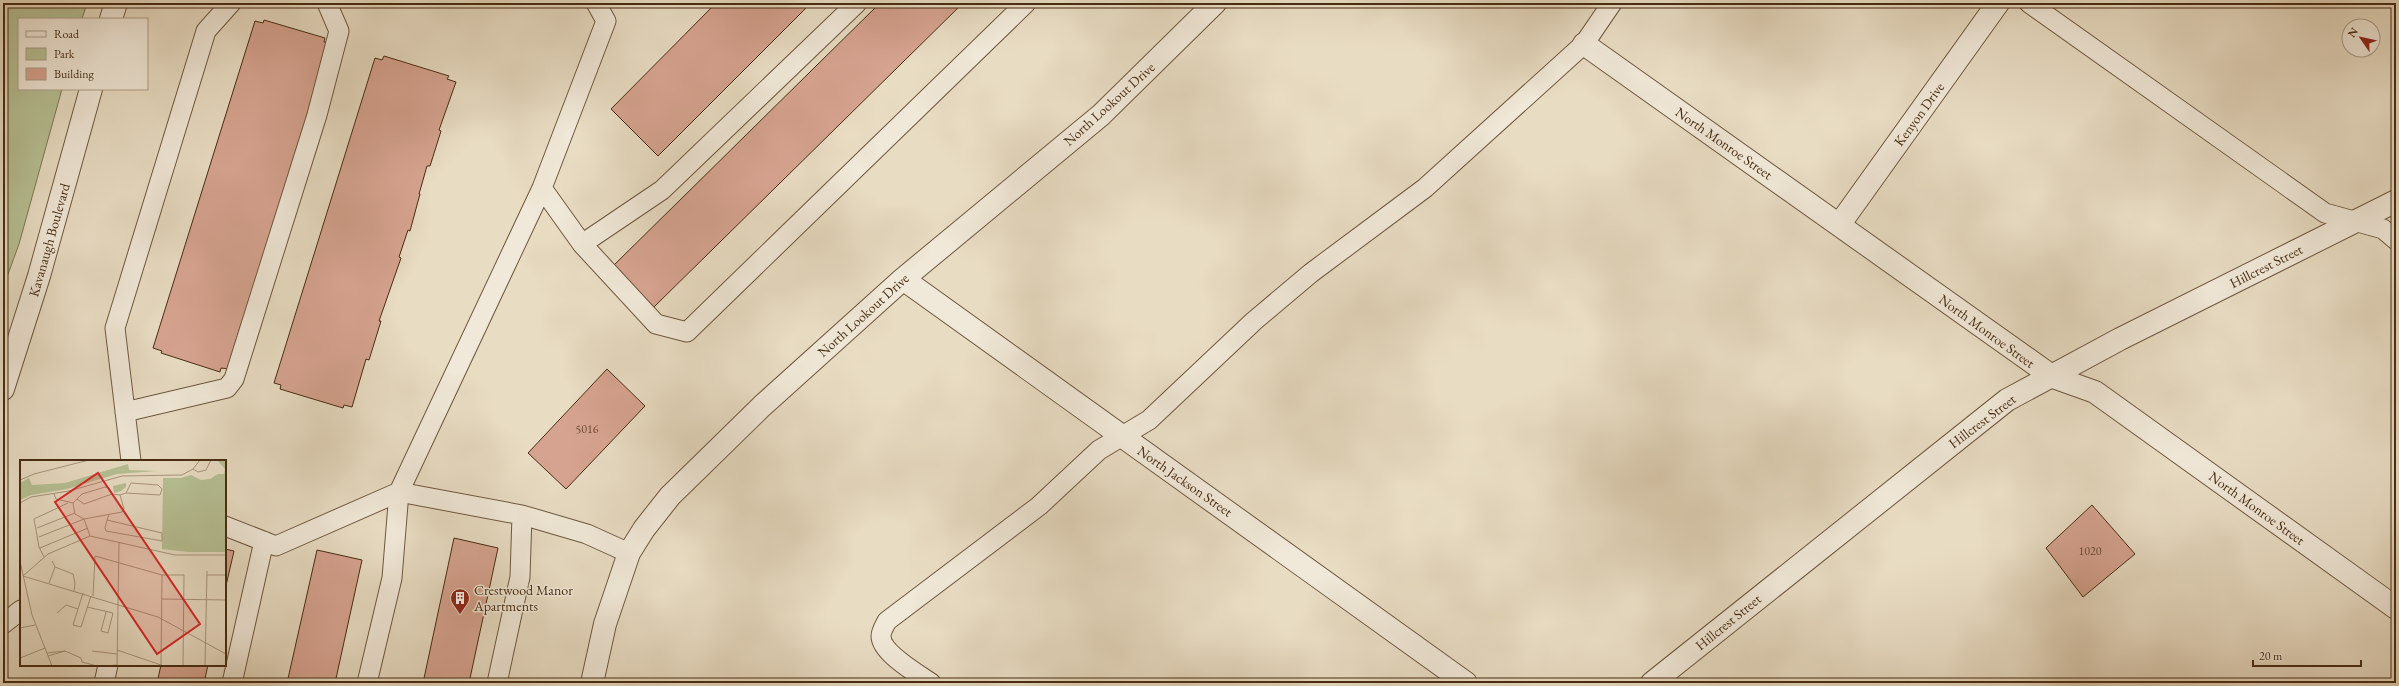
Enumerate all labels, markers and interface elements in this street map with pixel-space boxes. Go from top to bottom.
legend [18,18,148,90]
north arrow [2341,18,2381,58]
text: N [2344,25,2361,40]
text: Road [54,26,80,42]
text: Park [54,46,75,62]
street label: North Lookout Drive [1060,58,1159,150]
text: Building [54,66,95,82]
street label: Kenyon Drive [1890,78,1949,149]
street label: North Monroe Street [1672,103,1776,184]
street label: Kavanaugh Boulevard [24,180,74,299]
street label: Hillcrest Street [2226,240,2306,292]
street label: North Lookout Drive [814,269,913,361]
street label: North Monroe Street [1935,290,2039,372]
street label: Hillcrest Street [1945,390,2020,452]
house number: 5016 [575,421,599,437]
street label: North Jackson Street [1134,441,1237,521]
inset map [20,460,226,666]
street label: North Monroe Street [2205,467,2309,549]
house number: 1020 [2078,543,2102,559]
place label: Crestwood Manor Apartments [473,581,573,615]
building icon: Crestwood Manor Apartments [449,587,471,615]
street label: Hillcrest Street [1691,590,1765,654]
scale bar [2253,642,2361,668]
text: 20 m [2259,648,2283,664]

